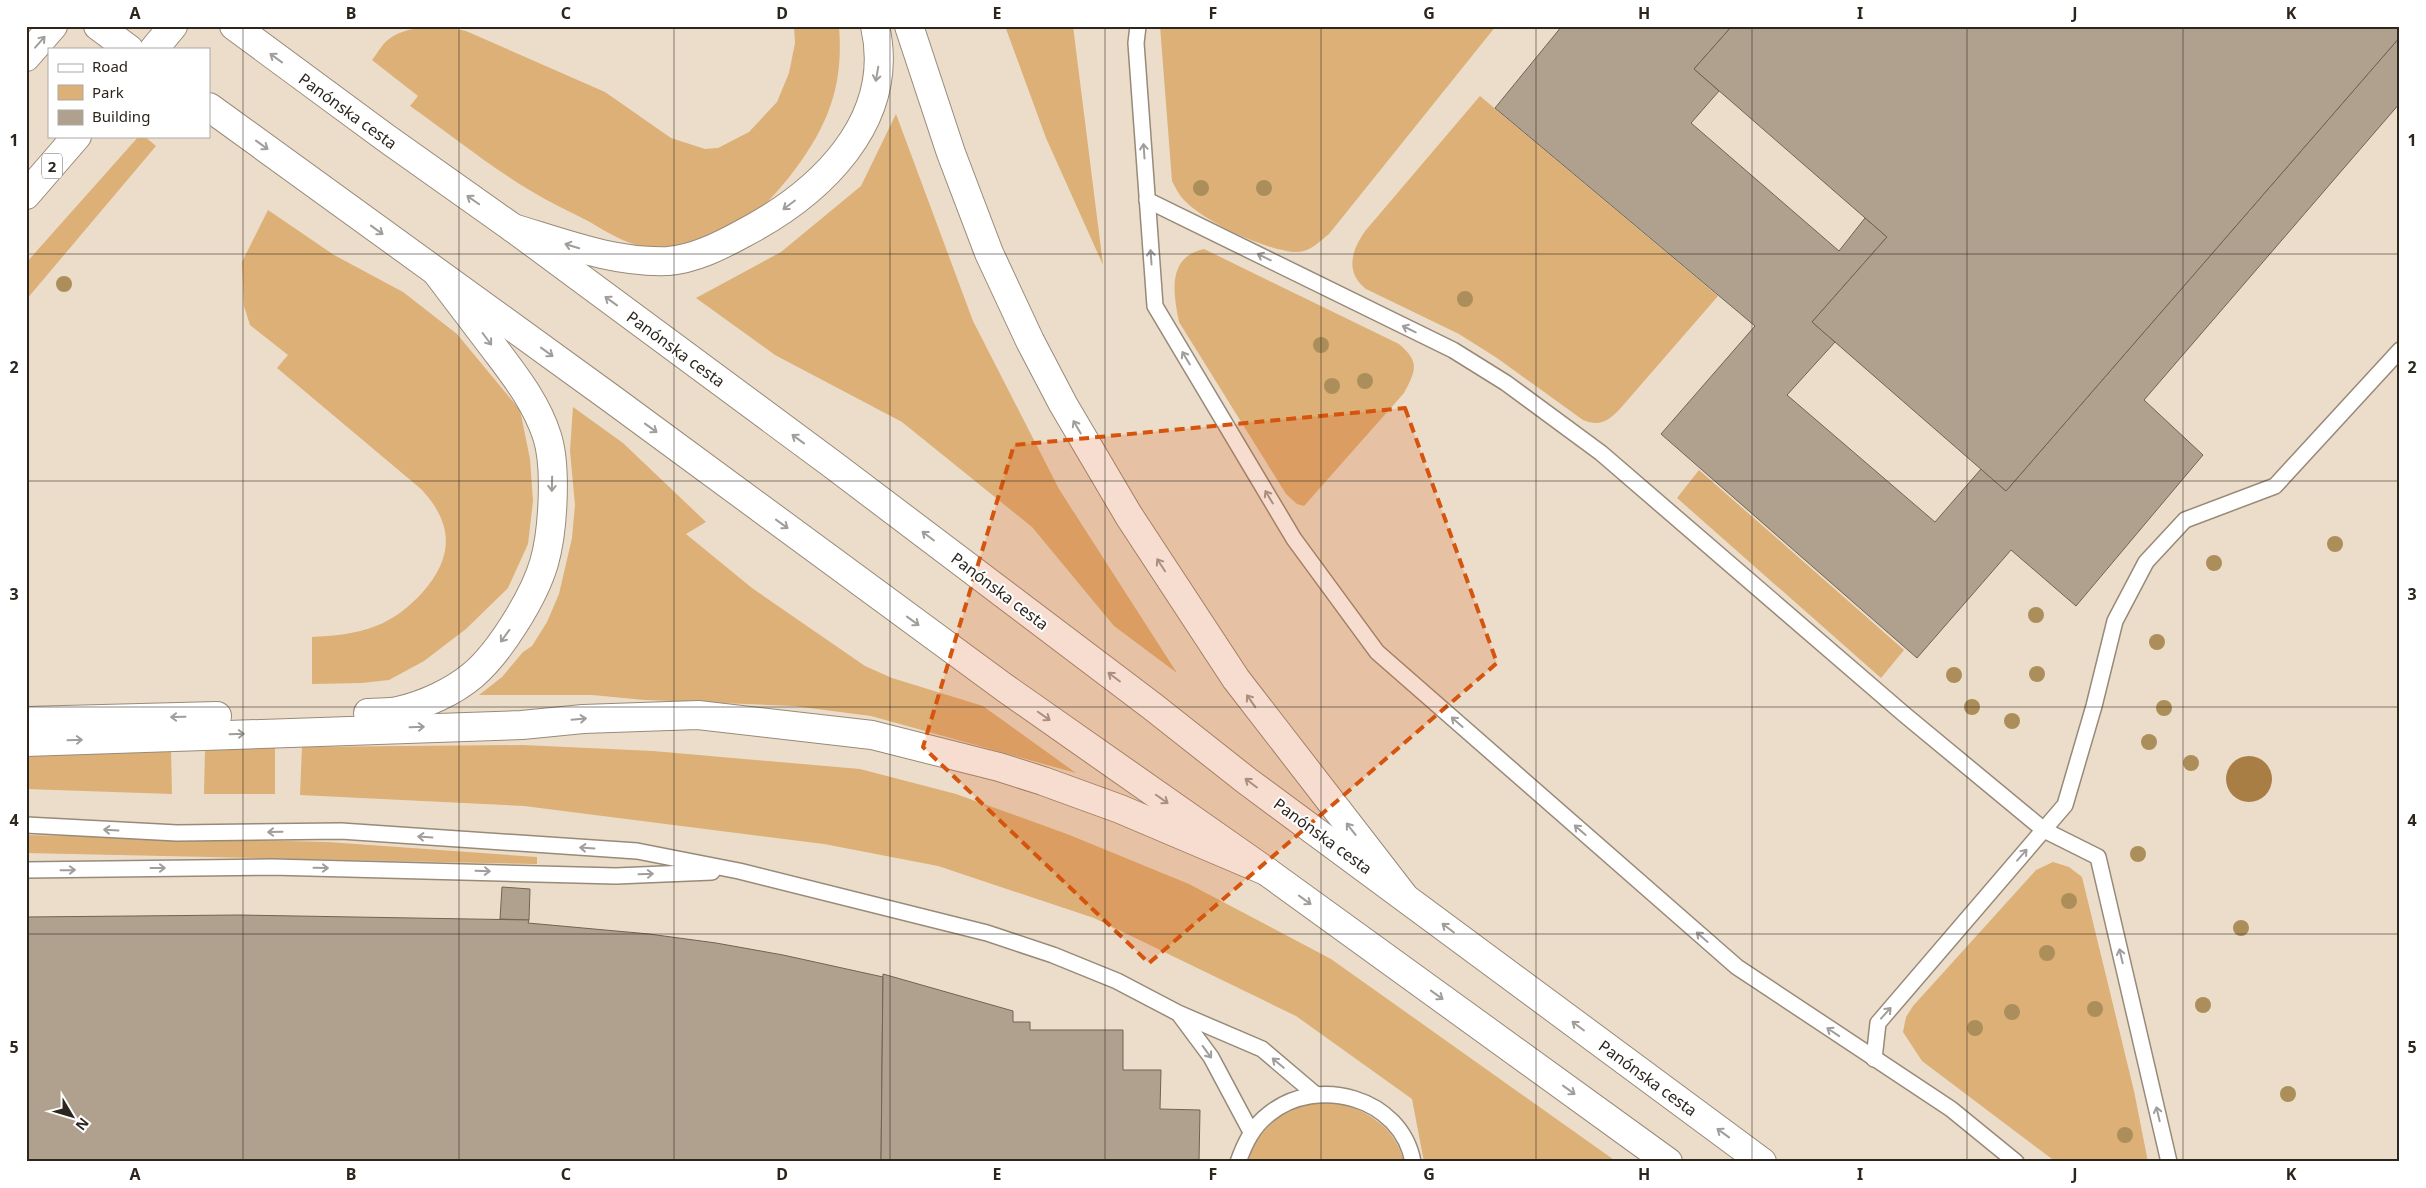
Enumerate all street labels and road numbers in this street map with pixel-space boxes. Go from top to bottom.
street label: Panónska cesta [294,68,402,154]
road number: 2 [42,154,62,178]
street label: Panónska cesta [622,306,730,392]
street label: Panónska cesta [947,547,1053,635]
street label: Panónska cesta [1269,793,1377,879]
street label: Panónska cesta [1594,1035,1702,1121]

